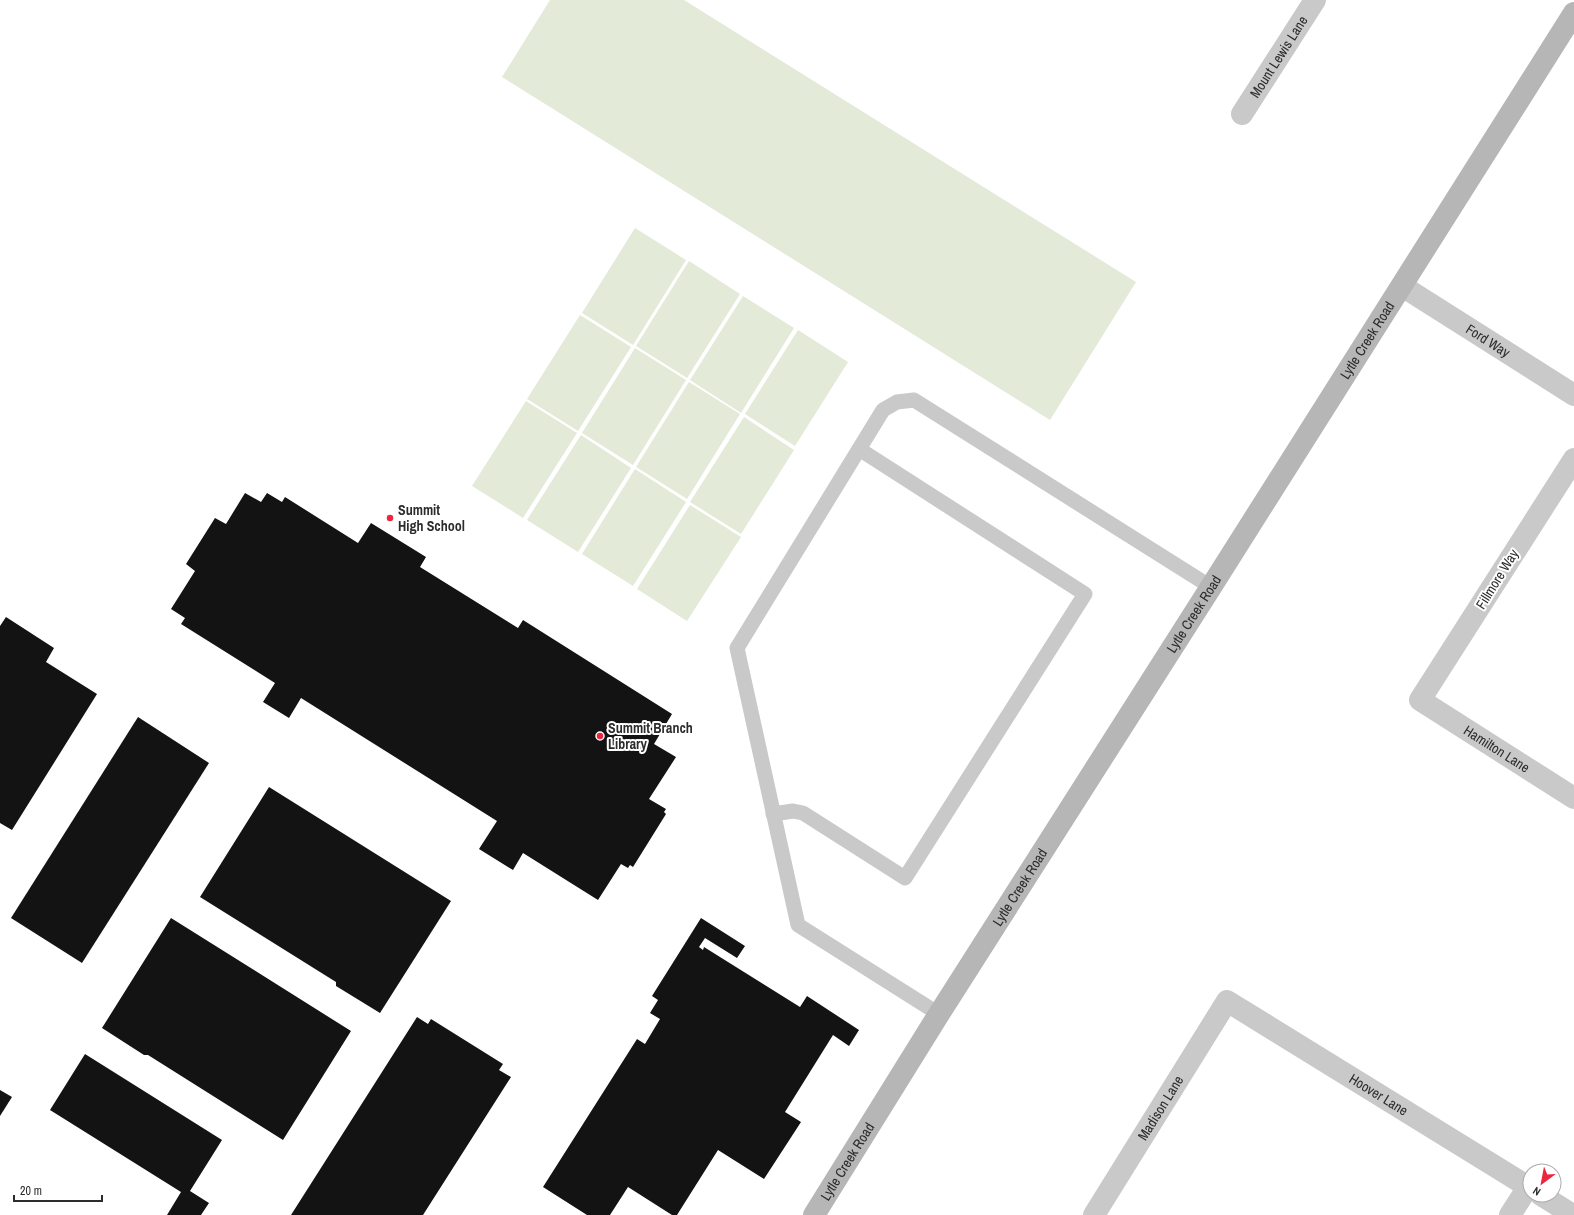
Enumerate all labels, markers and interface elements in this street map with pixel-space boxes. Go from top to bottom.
street label: Mount Lewis Lane [1246,12,1312,101]
street label: Lytle Creek Road [1336,298,1398,382]
street label: Ford Way [1463,320,1514,361]
place label: Summit High School [398,501,465,535]
marker: Summit High School [385,513,395,523]
street label: Fillmore Way [1472,546,1523,612]
street label: Lytle Creek Road [1162,572,1225,656]
place label: Summit Branch Library [608,719,693,753]
street label: Hamilton Lane [1460,721,1533,777]
marker: Summit Branch Library [595,731,605,741]
street label: Lytle Creek Road [988,845,1051,929]
street label: Hoover Lane [1346,1070,1411,1119]
street label: Madison Lane [1134,1072,1187,1144]
street label: Lytle Creek Road [816,1119,878,1204]
north arrow [1522,1163,1562,1203]
scale bar [14,1177,102,1203]
text: 20 m [20,1183,42,1199]
text: N [1530,1184,1543,1199]

